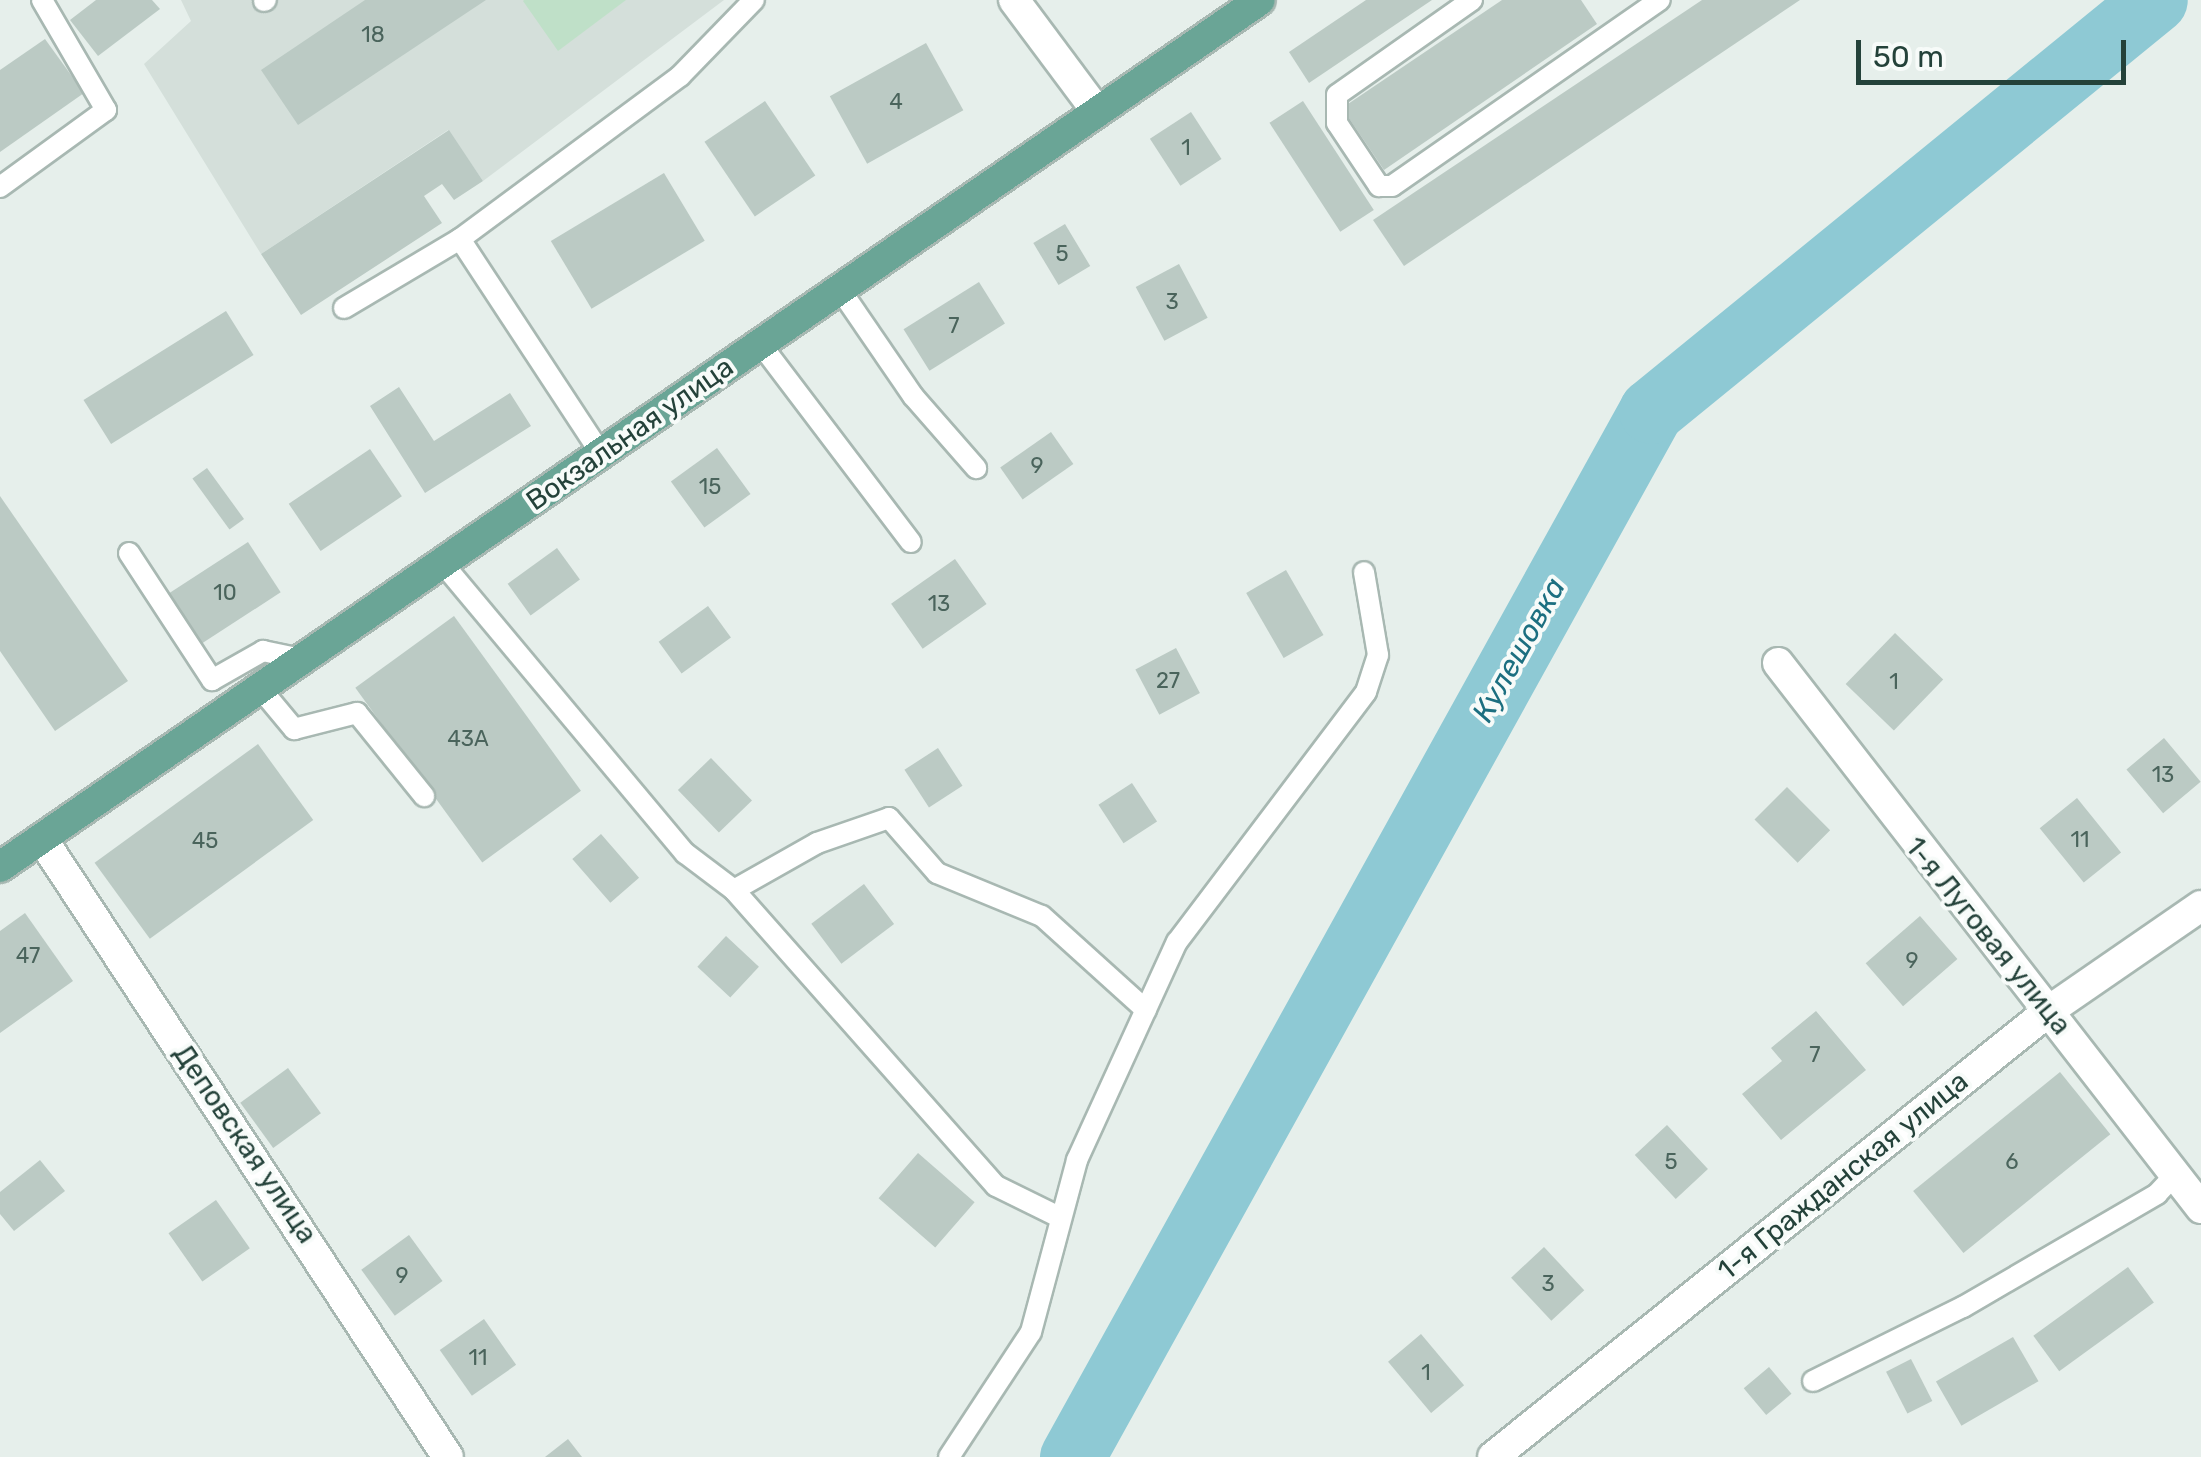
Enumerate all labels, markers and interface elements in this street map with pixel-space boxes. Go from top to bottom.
scale bar [1861,20,2131,82]
house number: 18 [361,22,385,48]
text: 50 m [1873,39,1944,75]
house number: 4 [889,89,903,115]
house number: 1 [1181,135,1191,161]
house number: 5 [1055,241,1069,267]
house number: 3 [1165,289,1179,315]
house number: 7 [948,313,960,339]
street label: Вокзальная улица [520,350,740,518]
house number: 9 [1030,453,1044,479]
house number: 15 [699,474,721,500]
water label: Кулешовка [1465,572,1573,728]
house number: 10 [213,580,237,606]
house number: 13 [928,591,950,617]
house number: 27 [1156,668,1180,694]
house number: 1 [1889,669,1899,695]
house number: 43А [447,726,489,752]
house number: 13 [2152,762,2174,788]
house number: 11 [2071,827,2089,853]
house number: 45 [192,828,218,854]
street label: 1-я Луговая улица [1898,830,2078,1042]
house number: 47 [16,943,40,969]
house number: 9 [1905,948,1919,974]
street label: Деповская улица [166,1038,324,1250]
house number: 7 [1809,1042,1821,1068]
street label: 1-я Гражданская улица [1711,1065,1975,1287]
house number: 5 [1664,1149,1678,1175]
house number: 6 [2005,1149,2019,1175]
house number: 9 [395,1263,409,1289]
house number: 3 [1541,1271,1555,1297]
house number: 11 [469,1345,487,1371]
house number: 1 [1421,1360,1431,1386]

